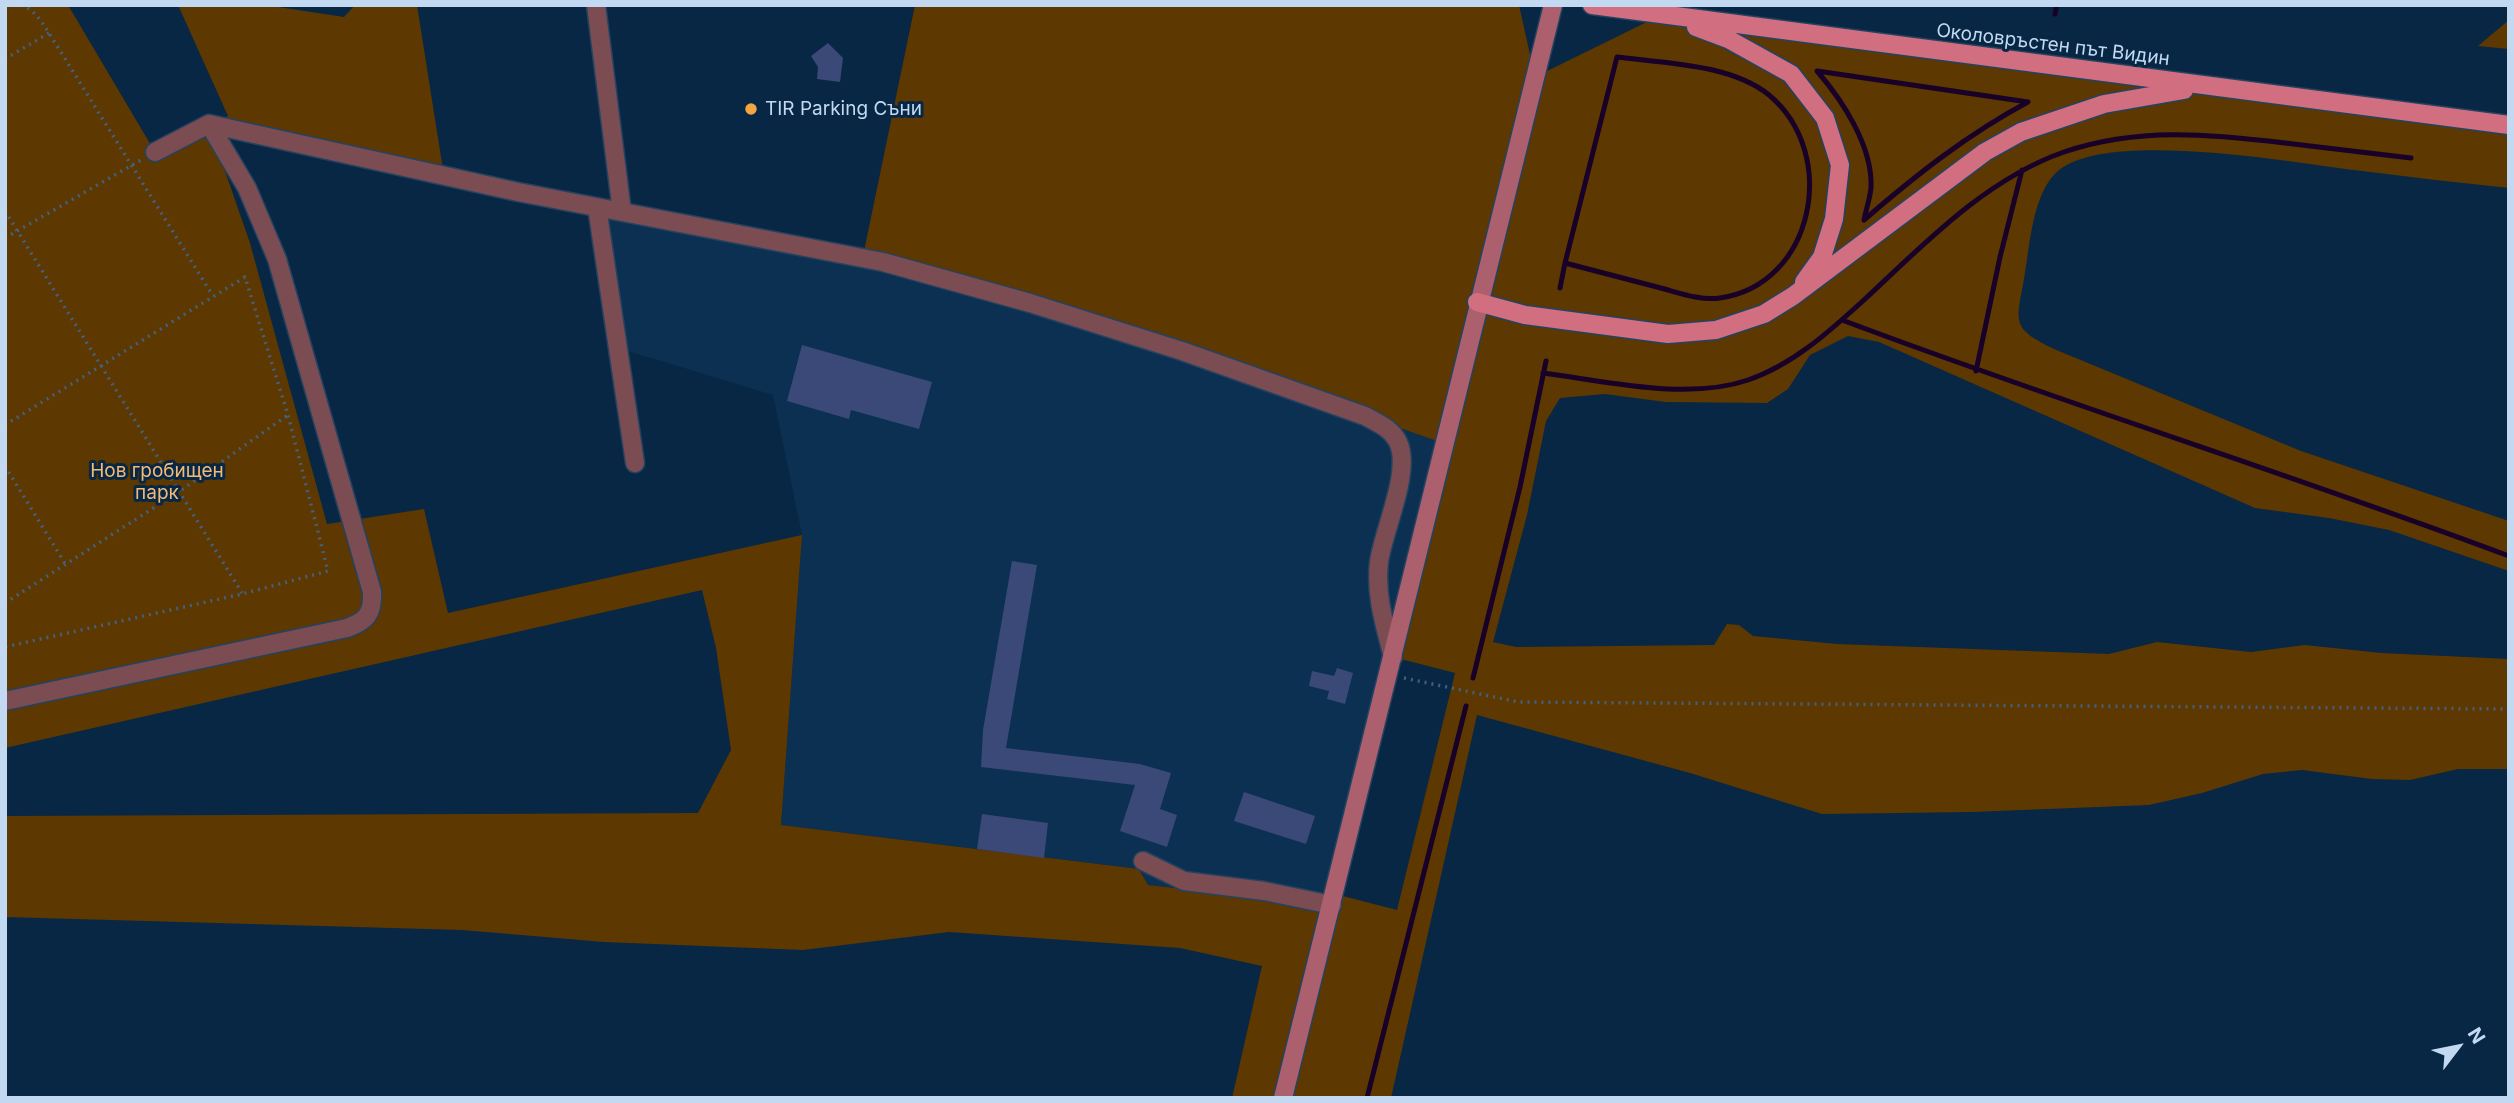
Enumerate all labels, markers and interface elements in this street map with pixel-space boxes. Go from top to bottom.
street label: Околовръстен път Видин [1935,19,2171,71]
place label: TIR Parking Съни [765,98,922,120]
marker: TIR Parking Съни [743,101,759,117]
park label: Нов гробищен парк [90,460,224,504]
north arrow [2423,1012,2493,1082]
text: N [2463,1023,2490,1048]

